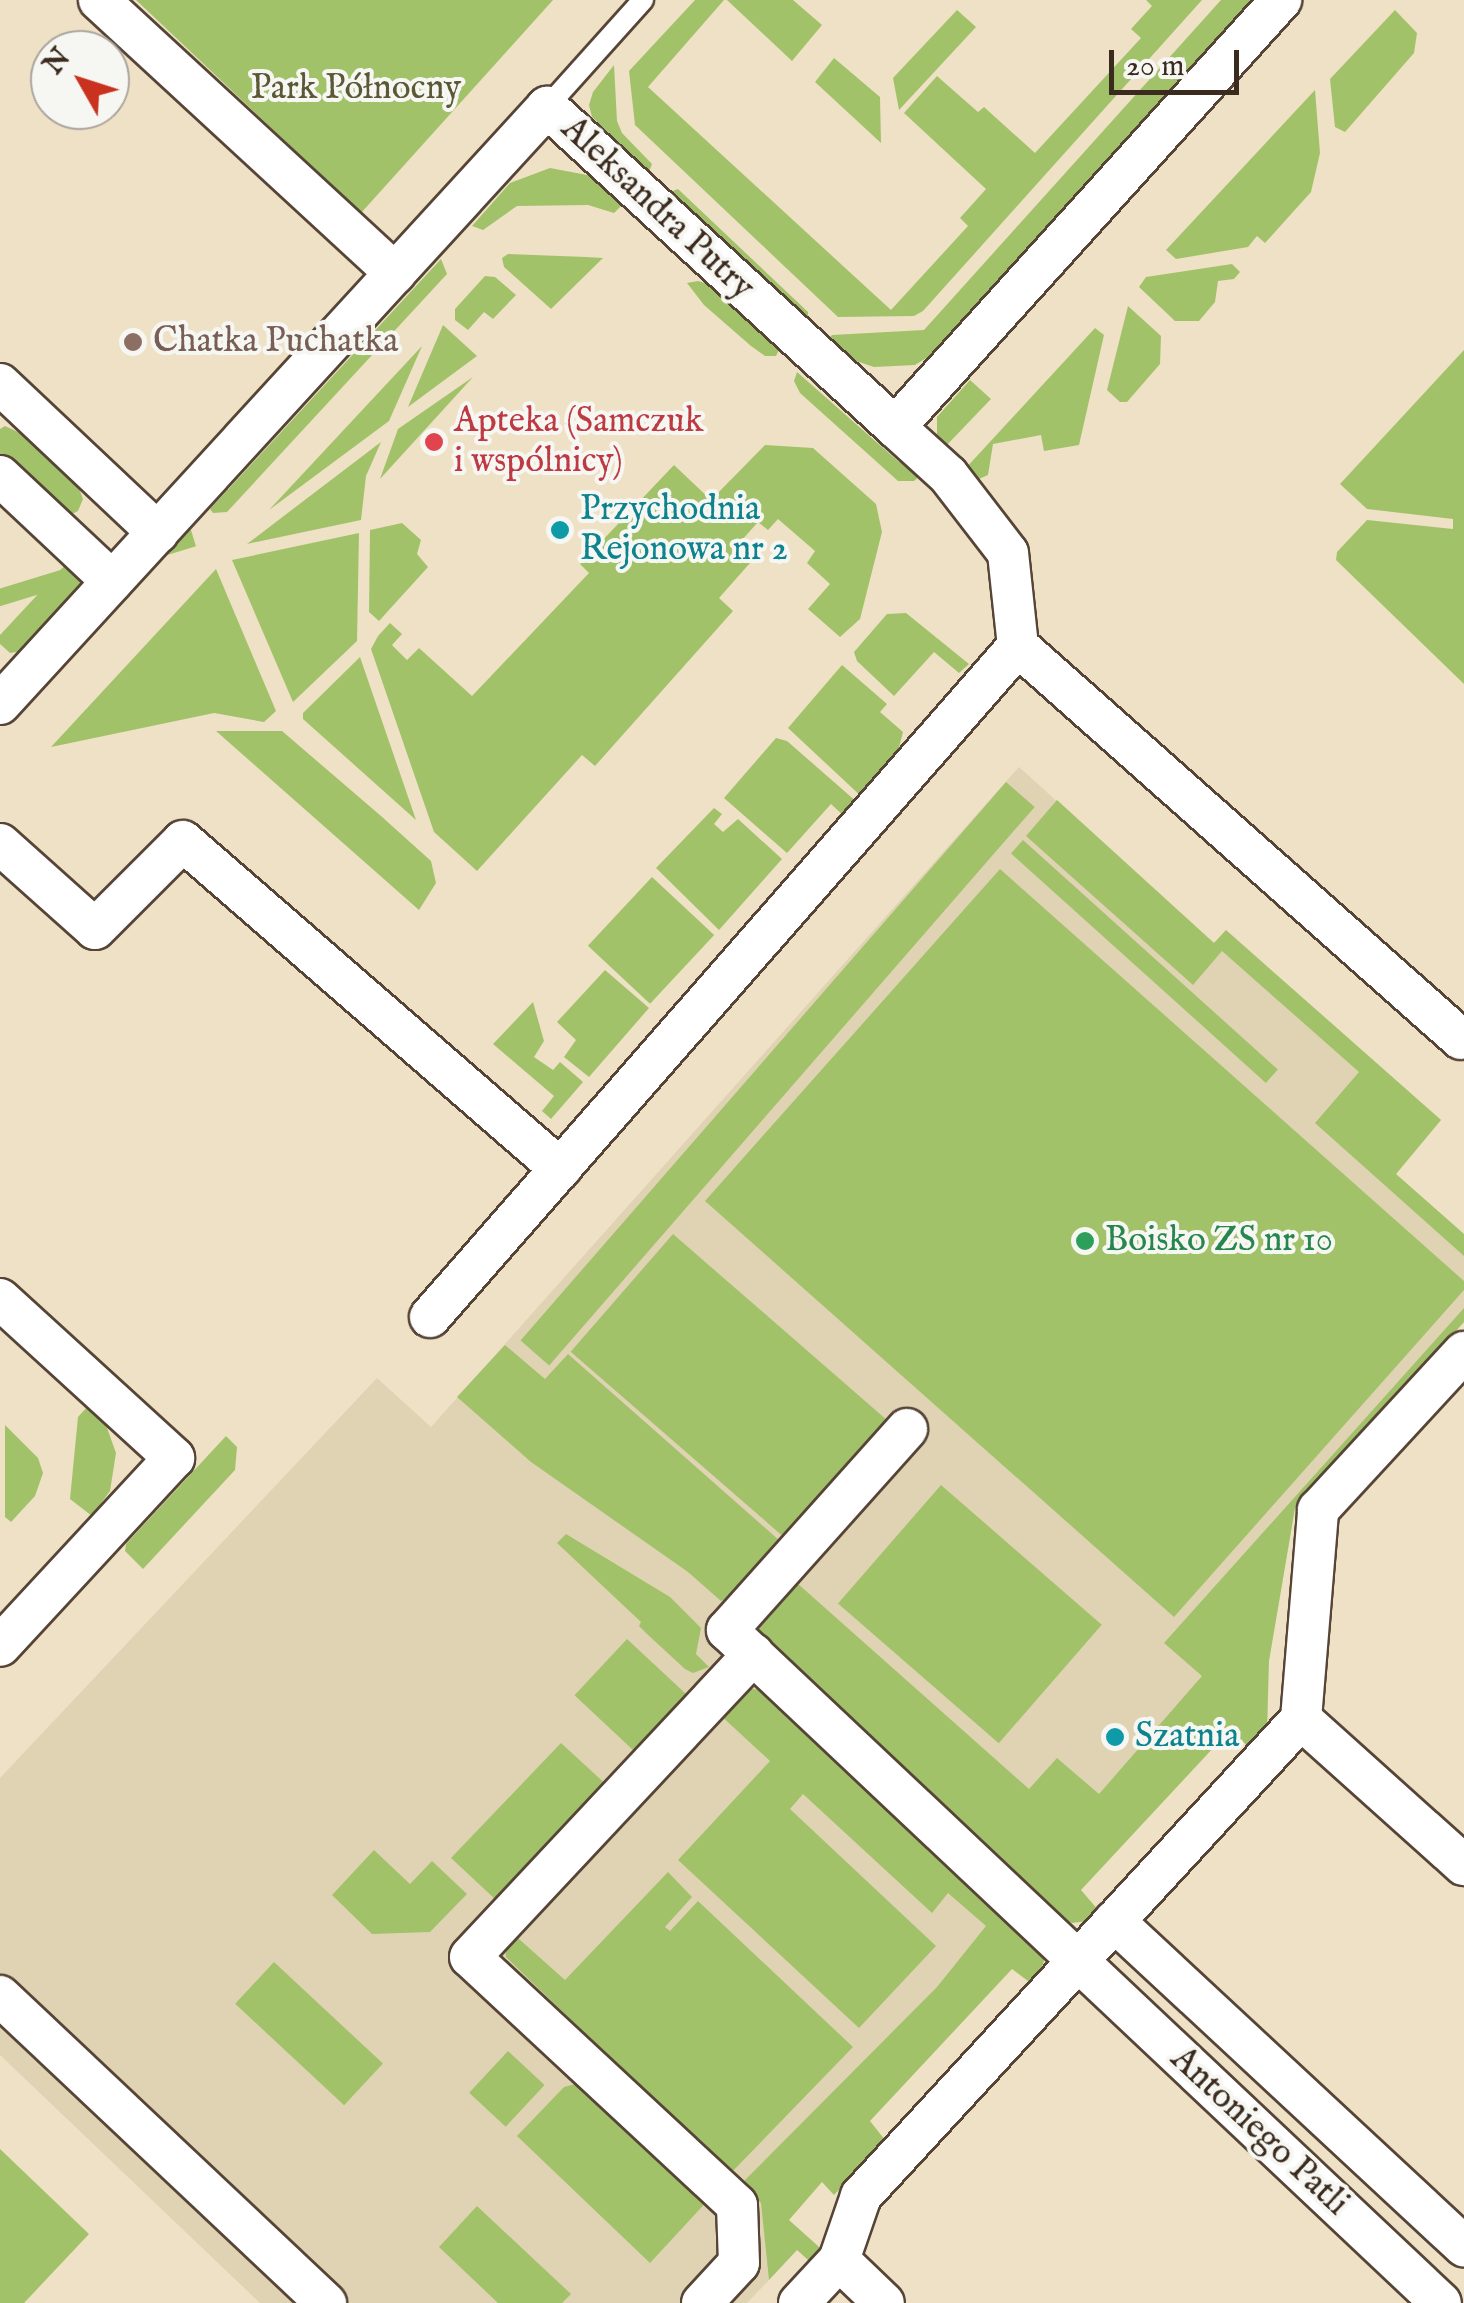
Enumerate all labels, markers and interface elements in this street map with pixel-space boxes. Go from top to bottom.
north arrow [30,30,130,130]
scale bar [1114,30,1244,92]
text: N [37,42,79,83]
text: 20 m [1126,48,1185,86]
park label: Park Północny [251,68,461,110]
street label: Aleksandra Putry [552,109,762,309]
place label: Chatka Puchatka [153,321,398,363]
marker: Chatka Puchatka [122,331,144,353]
place label: Apteka (Samczuk i wspólnicy) [454,401,703,483]
marker: Apteka (Samczuk i wspólnicy) [423,431,445,453]
place label: Przychodnia Rejonowa nr 2 [580,489,788,571]
marker: Przychodnia Rejonowa nr 2 [549,519,571,541]
place label: Boisko ZS nr 10 [1105,1220,1333,1262]
marker: Boisko ZS nr 10 [1074,1230,1096,1252]
place label: Szatnia [1135,1716,1239,1758]
marker: Szatnia [1104,1726,1126,1748]
street label: Antoniego Patli [1161,2039,1357,2225]

